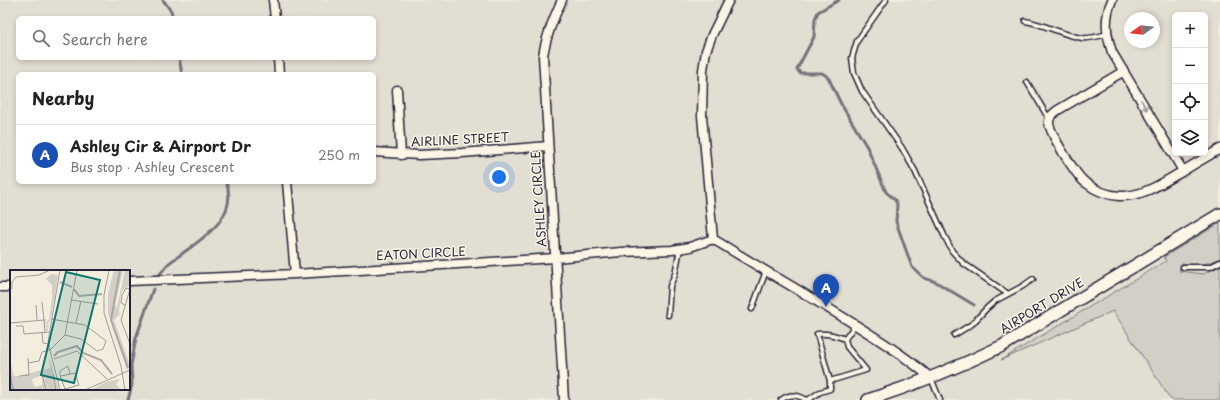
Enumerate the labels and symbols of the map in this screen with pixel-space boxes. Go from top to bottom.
north arrow [1124,12,1160,48]
one-way arrow [1140,99,1148,111]
street label: AIRLINE STREET [410,127,510,151]
street label: ASHLEY CIRCLE [526,150,550,248]
your location [489,167,509,187]
street label: EATON CIRCLE [375,242,466,264]
inset map [10,270,130,390]
street label: AIRPORT DRIVE [996,273,1087,337]
pin: A [813,274,839,307]

